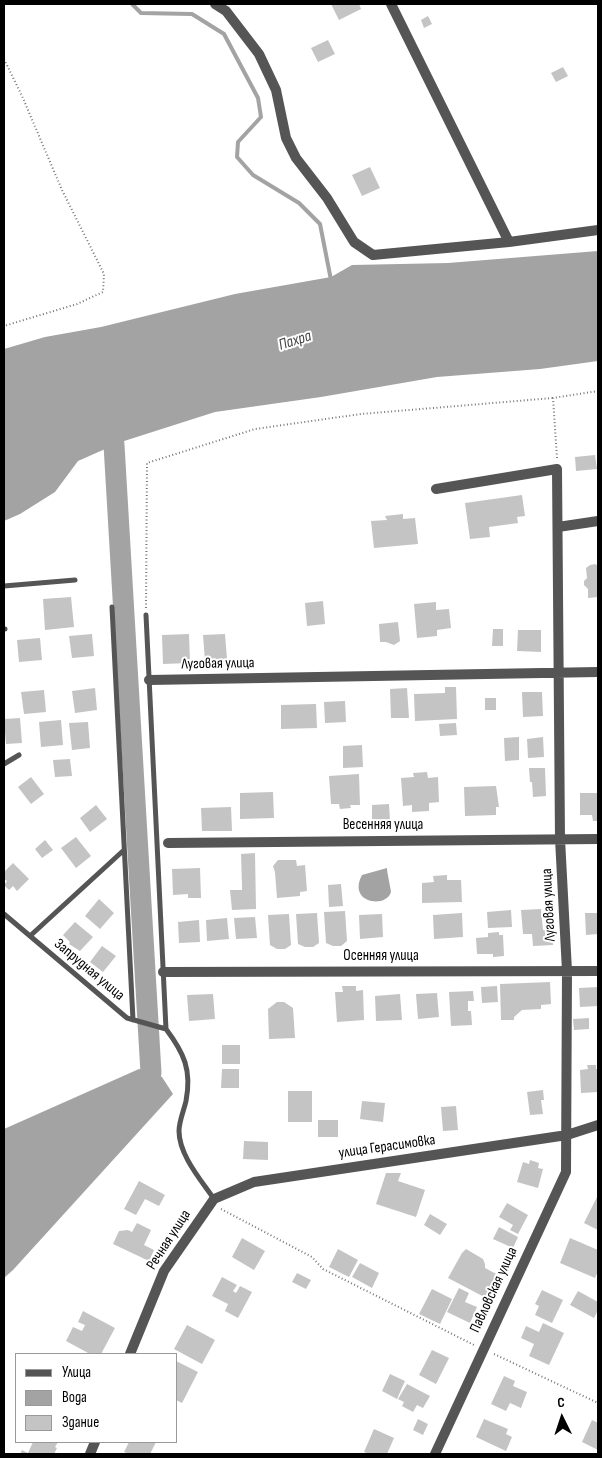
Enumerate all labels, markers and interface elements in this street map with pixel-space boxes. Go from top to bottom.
water label: Пахра [276,327,314,355]
street label: Луговая улица [181,654,255,674]
street label: Весенняя улица [343,816,423,834]
street label: Луговая улица [538,868,560,942]
street label: Запрудная улица [50,935,128,1005]
street label: Осенняя улица [343,947,419,965]
street label: улица Герасимовка [337,1131,437,1163]
street label: Речная улица [143,1207,195,1273]
street label: Павловская улица [466,1244,522,1336]
legend [15,1353,178,1443]
text: Улица [62,1363,91,1382]
text: Вода [62,1388,87,1407]
north arrow [537,1393,587,1443]
text: С [557,1394,565,1411]
text: Здание [62,1413,99,1432]

